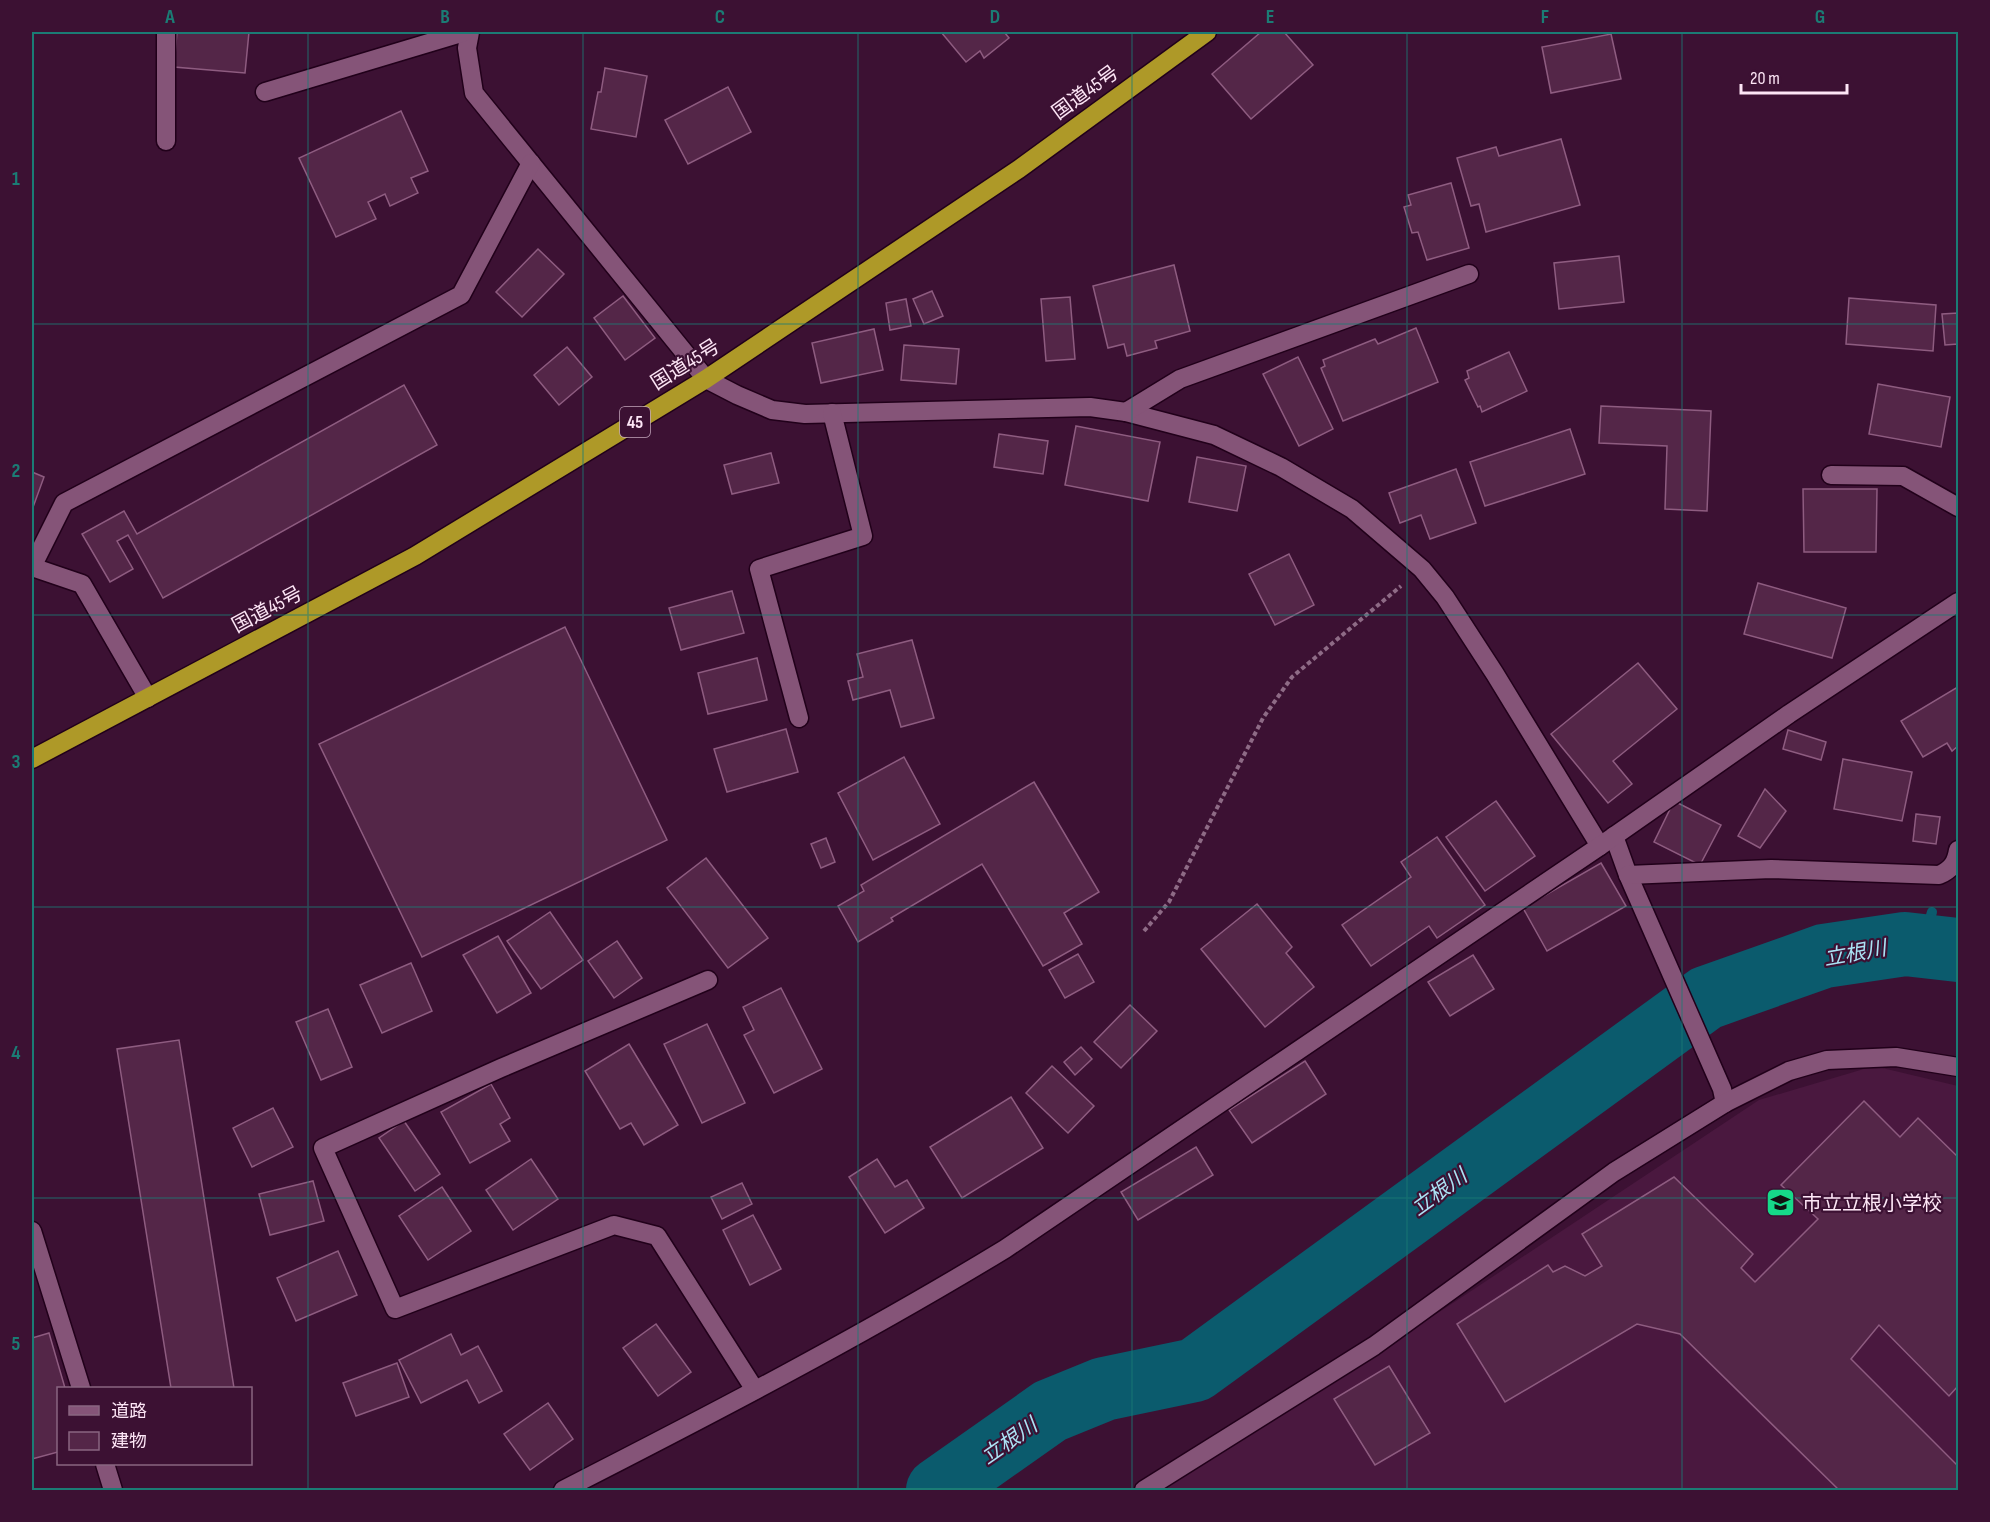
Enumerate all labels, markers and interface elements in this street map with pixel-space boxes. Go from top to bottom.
text: A [164,5,175,29]
text: B [440,5,450,29]
text: C [715,5,725,29]
text: D [990,5,1000,29]
text: E [1266,5,1274,29]
text: F [1541,5,1549,29]
text: G [1815,5,1825,29]
scale bar [1741,57,1848,95]
street label: 国道45号 [1048,61,1124,125]
text: 20 m [1750,68,1780,89]
text: 1 [12,167,20,191]
street label: 国道45号 [647,334,724,395]
road number: 45 [620,407,650,437]
text: 2 [12,459,20,483]
street label: 国道45号 [228,581,307,638]
text: 3 [12,750,21,774]
water label: 立根川 [1822,935,1890,971]
text: 4 [11,1041,21,1065]
water label: 立根川 [1406,1163,1474,1221]
school or university icon: 市立立根小学校 [1765,1187,1797,1219]
place label: 市立立根小学校 [1802,1192,1942,1216]
text: 5 [12,1332,21,1356]
legend [57,1387,252,1465]
text: 道路 [111,1401,147,1422]
water label: 立根川 [976,1412,1044,1470]
text: 建物 [111,1431,147,1452]

